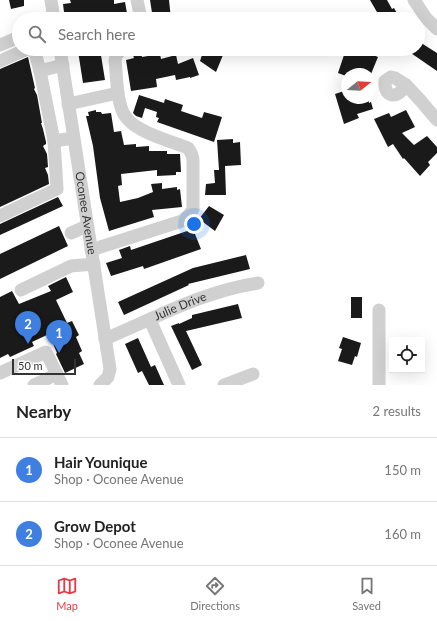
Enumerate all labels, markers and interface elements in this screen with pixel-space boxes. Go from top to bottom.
search box [12,12,425,56]
icon: search [26,23,48,45]
text: Search here [58,25,135,43]
north arrow [341,68,377,104]
street label: Oconee Avenue [72,170,100,255]
your location [184,214,204,234]
street label: Julie Drive [151,289,208,323]
pin: 2 [15,311,41,344]
pin: 1 [46,320,72,353]
map controls [389,337,425,373]
button: locate [389,337,425,373]
scale bar [12,357,76,376]
text: 50 m [18,359,43,372]
text: Nearby [16,401,71,422]
text: 2 results [373,403,421,419]
text: Hair Younique [54,453,147,471]
text: 1 [25,462,33,478]
text: 150 m [384,462,421,478]
text: Shop · Oconee Avenue [54,471,184,487]
text: Grow Depot [54,517,136,535]
text: 2 [25,526,33,542]
text: 160 m [384,526,421,542]
text: Shop · Oconee Avenue [54,535,184,551]
tab: Map [56,575,78,612]
tab: Directions [190,575,240,612]
tab: Saved [352,575,381,612]

